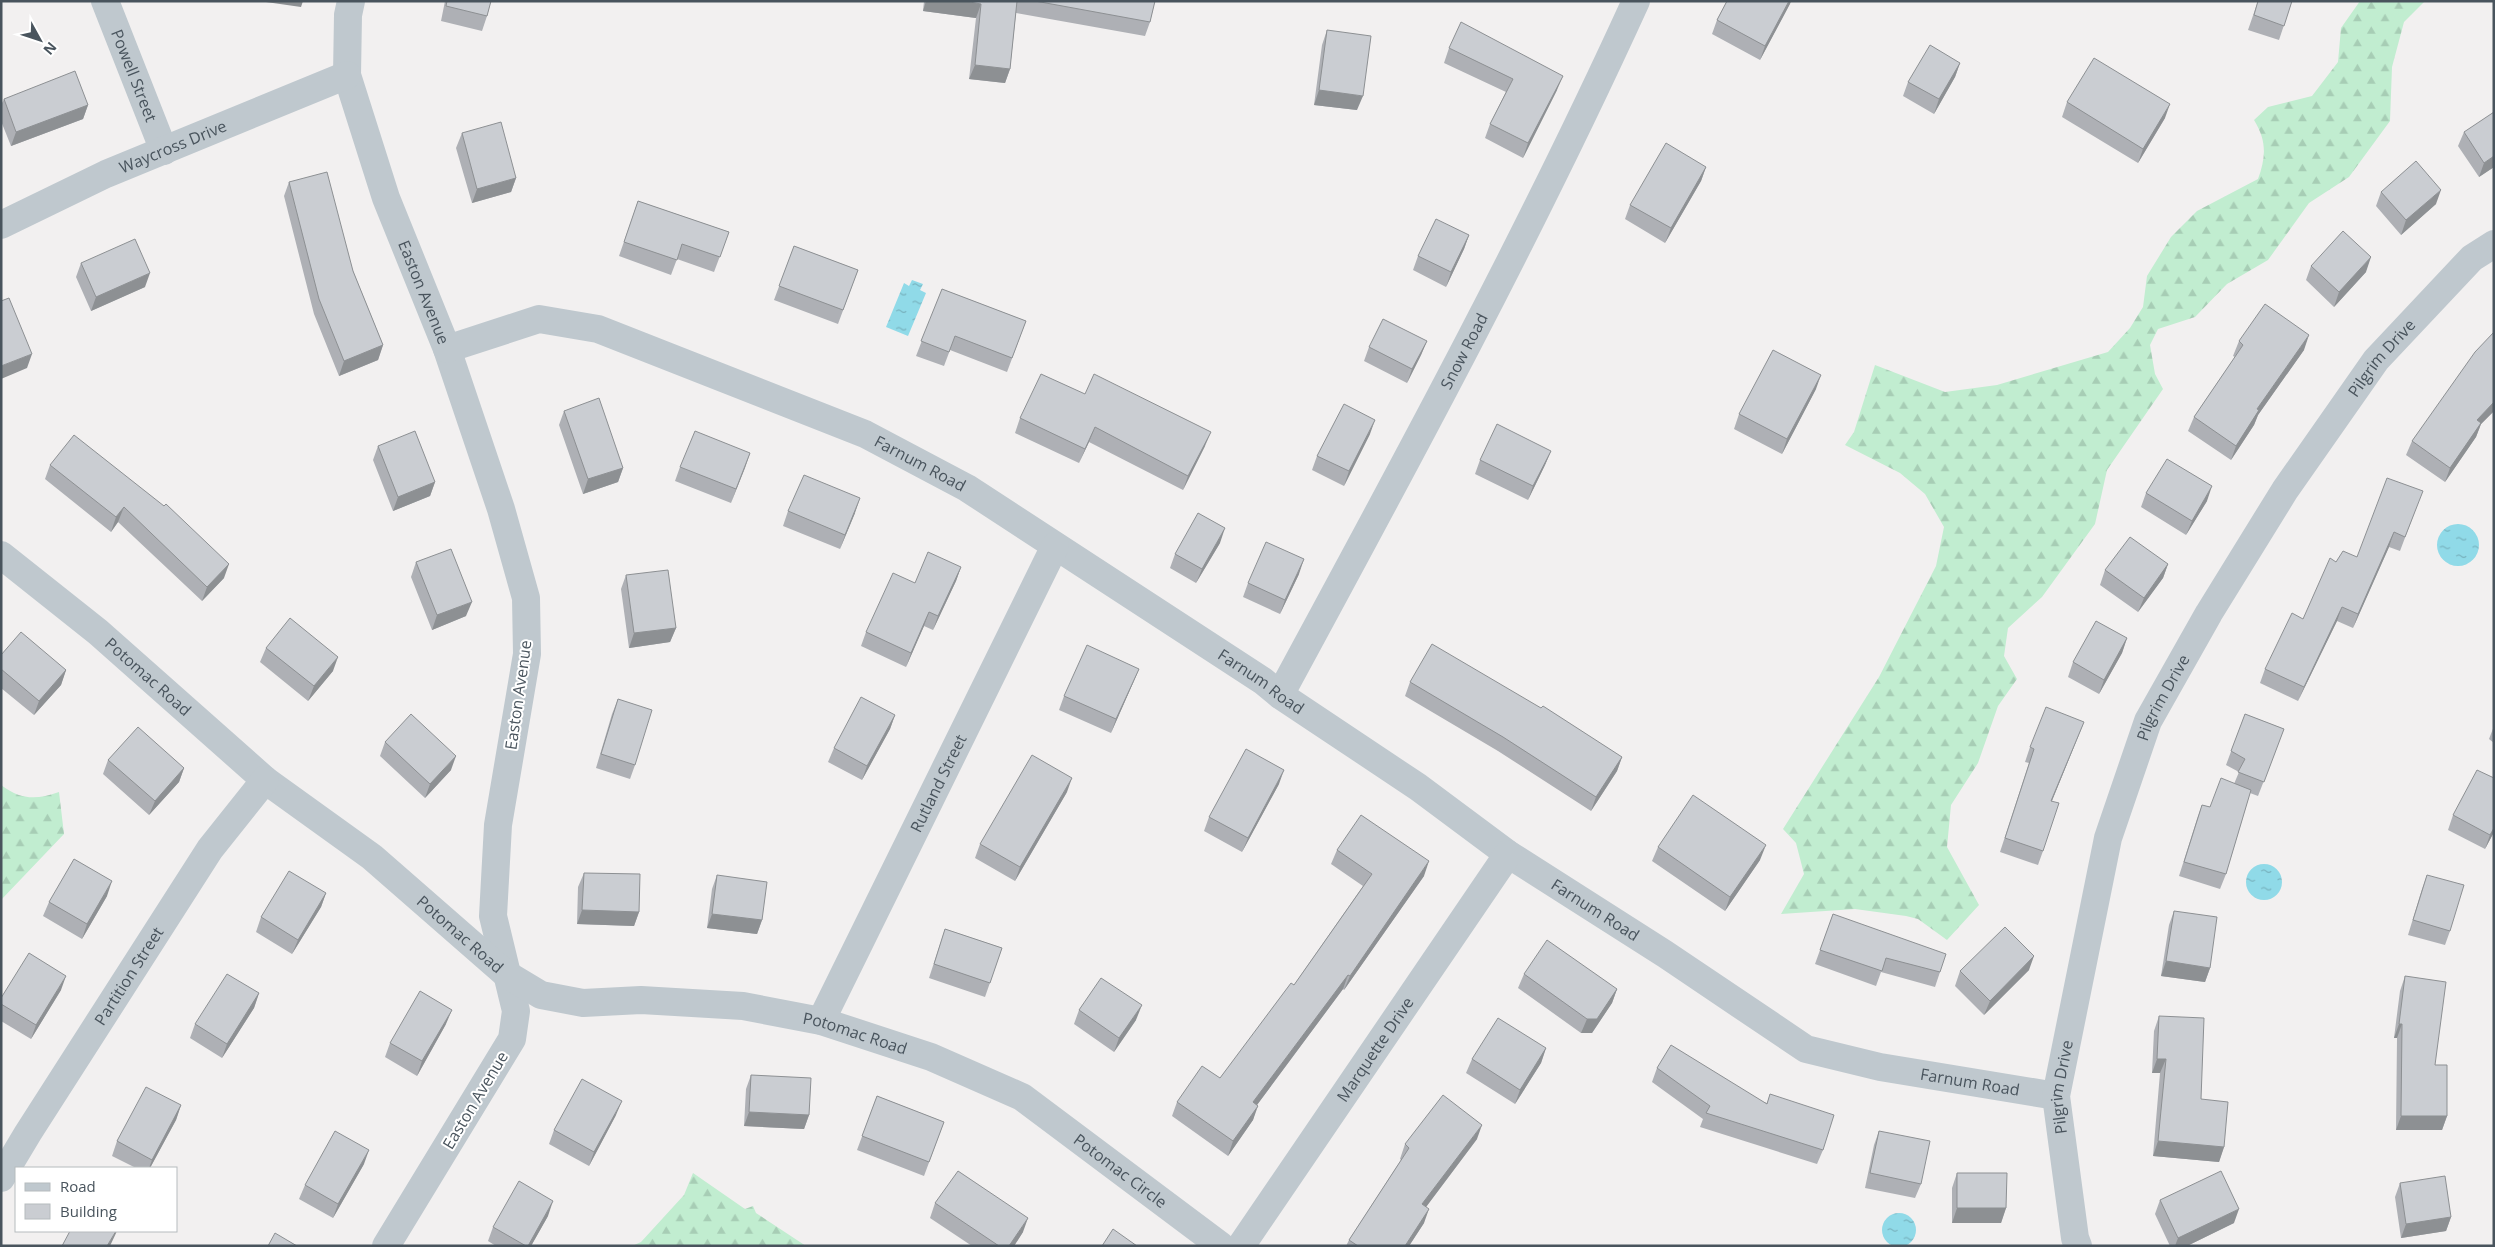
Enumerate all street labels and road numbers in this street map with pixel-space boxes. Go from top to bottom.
street label: Powell Street [106,26,162,125]
street label: Waycross Drive [116,115,230,178]
street label: Easton Avenue [393,237,455,348]
street label: Snow Road [1435,309,1493,393]
street label: Pilgrim Drive [2343,314,2420,401]
street label: Farnum Road [871,430,970,496]
street label: Potomac Road [100,632,196,721]
street label: Easton Avenue [499,639,537,751]
street label: Farnum Road [1214,644,1309,719]
street label: Pilgrim Drive [2131,650,2194,744]
street label: Rutland Street [905,730,972,836]
street label: Farnum Road [1547,873,1644,946]
street label: Potomac Road [412,890,508,978]
street label: Partition Street [89,922,169,1029]
street label: Marquette Drive [1332,993,1418,1106]
street label: Potomac Road [801,1007,910,1060]
street label: Pilgrim Drive [2045,1038,2078,1136]
street label: Easton Avenue [437,1047,513,1153]
street label: Farnum Road [1919,1063,2021,1101]
street label: Potomac Circle [1069,1128,1172,1213]

